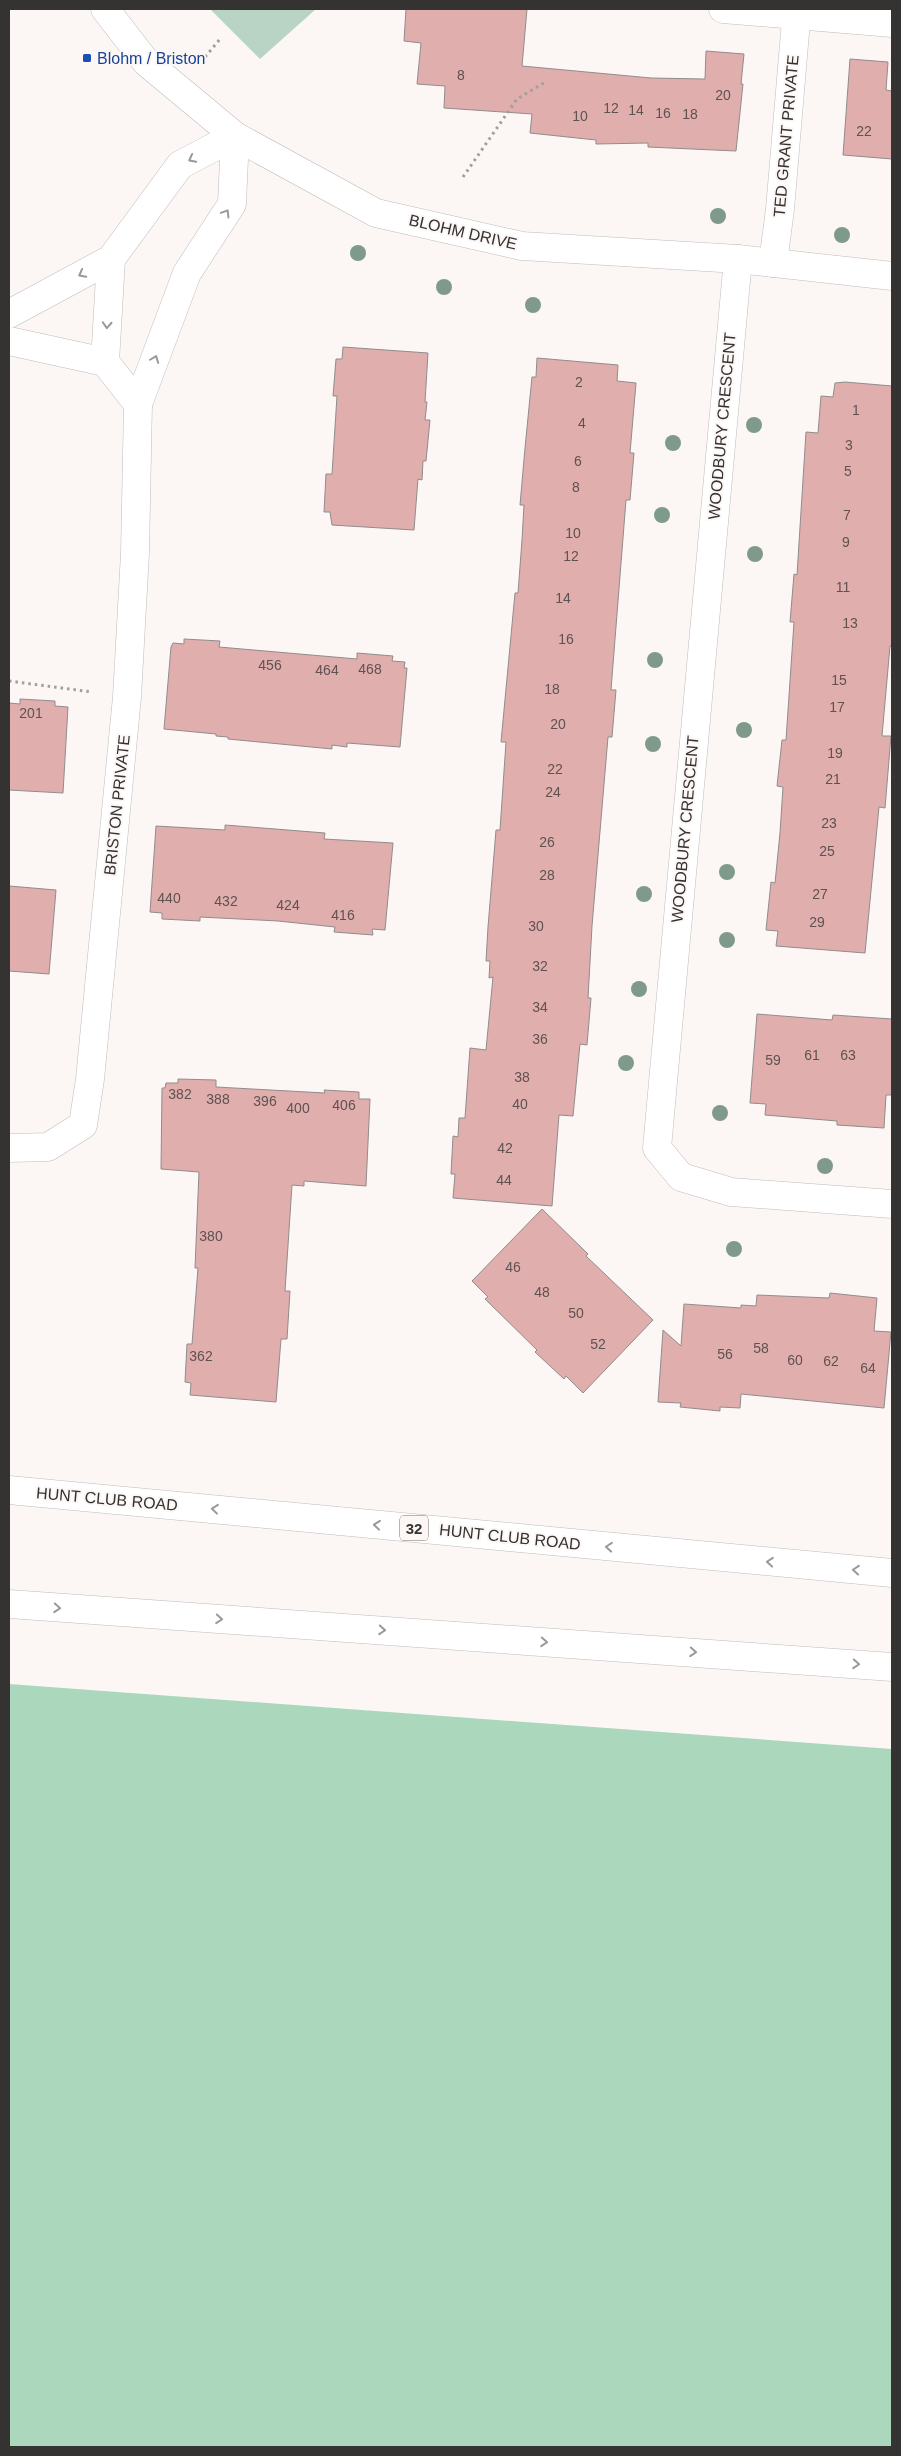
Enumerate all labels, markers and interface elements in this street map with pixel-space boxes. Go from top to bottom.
place label: Blohm / Briston [97,50,205,67]
marker: Blohm / Briston [81,52,93,64]
street label: TED GRANT PRIVATE [770,54,802,218]
house number: 8 [457,67,465,83]
house number: 20 [715,87,731,103]
house number: 12 [603,100,619,116]
house number: 14 [628,102,644,118]
house number: 16 [655,105,671,121]
house number: 18 [682,106,698,122]
house number: 10 [572,108,588,124]
house number: 22 [856,123,872,139]
one-way arrow [189,153,198,163]
one-way arrow [220,210,230,219]
street label: BLOHM DRIVE [407,211,519,253]
one-way arrow [79,268,88,278]
one-way arrow [101,321,112,329]
street label: WOODBURY CRESCENT [705,331,739,520]
one-way arrow [149,355,159,363]
house number: 2 [575,374,583,390]
house number: 1 [852,402,860,418]
house number: 4 [578,415,586,431]
house number: 3 [845,437,853,453]
house number: 6 [574,453,582,469]
house number: 5 [844,463,852,479]
house number: 8 [572,479,580,495]
house number: 7 [843,507,851,523]
house number: 10 [565,525,581,541]
house number: 9 [842,534,850,550]
house number: 12 [563,548,579,564]
house number: 11 [836,579,850,595]
house number: 14 [555,590,571,606]
house number: 13 [842,615,858,631]
house number: 16 [558,631,574,647]
house number: 456 [258,657,282,673]
house number: 468 [358,661,382,677]
house number: 464 [315,662,339,678]
house number: 15 [831,672,847,688]
house number: 18 [544,681,560,697]
house number: 17 [829,699,845,715]
house number: 201 [19,705,43,721]
house number: 20 [550,716,566,732]
street label: BRISTON PRIVATE [101,734,133,876]
street label: WOODBURY CRESCENT [668,734,702,923]
house number: 19 [827,745,843,761]
house number: 22 [547,761,563,777]
house number: 21 [825,771,841,787]
house number: 24 [545,784,561,800]
house number: 23 [821,815,837,831]
house number: 26 [539,834,555,850]
house number: 25 [819,843,835,859]
house number: 28 [539,867,555,883]
house number: 27 [812,886,828,902]
house number: 440 [157,890,181,906]
house number: 432 [214,893,238,909]
house number: 424 [276,897,300,913]
house number: 416 [331,907,355,923]
house number: 29 [809,914,825,930]
house number: 30 [528,918,544,934]
house number: 32 [532,958,548,974]
house number: 34 [532,999,548,1015]
house number: 36 [532,1031,548,1047]
house number: 61 [804,1047,820,1063]
house number: 63 [840,1047,856,1063]
house number: 59 [765,1052,781,1068]
house number: 38 [514,1069,530,1085]
house number: 382 [168,1086,192,1102]
house number: 388 [206,1091,230,1107]
house number: 396 [253,1093,277,1109]
house number: 40 [512,1096,528,1112]
house number: 406 [332,1097,356,1113]
house number: 400 [286,1100,310,1116]
house number: 42 [497,1140,513,1156]
house number: 44 [496,1172,512,1188]
house number: 380 [199,1228,223,1244]
house number: 46 [505,1259,521,1275]
house number: 48 [534,1284,550,1300]
house number: 50 [568,1305,584,1321]
house number: 52 [590,1336,606,1352]
house number: 58 [753,1340,769,1356]
house number: 56 [717,1346,733,1362]
house number: 362 [189,1348,213,1364]
house number: 60 [787,1352,803,1368]
house number: 62 [823,1353,839,1369]
house number: 64 [860,1360,876,1376]
street label: HUNT CLUB ROAD [36,1484,178,1514]
one-way arrow [211,1504,219,1515]
road number: 32 [400,1516,428,1540]
one-way arrow [373,1519,381,1530]
street label: HUNT CLUB ROAD [439,1521,581,1553]
one-way arrow [604,1542,612,1553]
one-way arrow [766,1557,774,1568]
one-way arrow [851,1565,859,1576]
one-way arrow [54,1602,62,1613]
one-way arrow [216,1613,224,1624]
one-way arrow [378,1625,386,1636]
one-way arrow [540,1636,548,1647]
one-way arrow [690,1647,698,1658]
one-way arrow [852,1659,860,1670]

